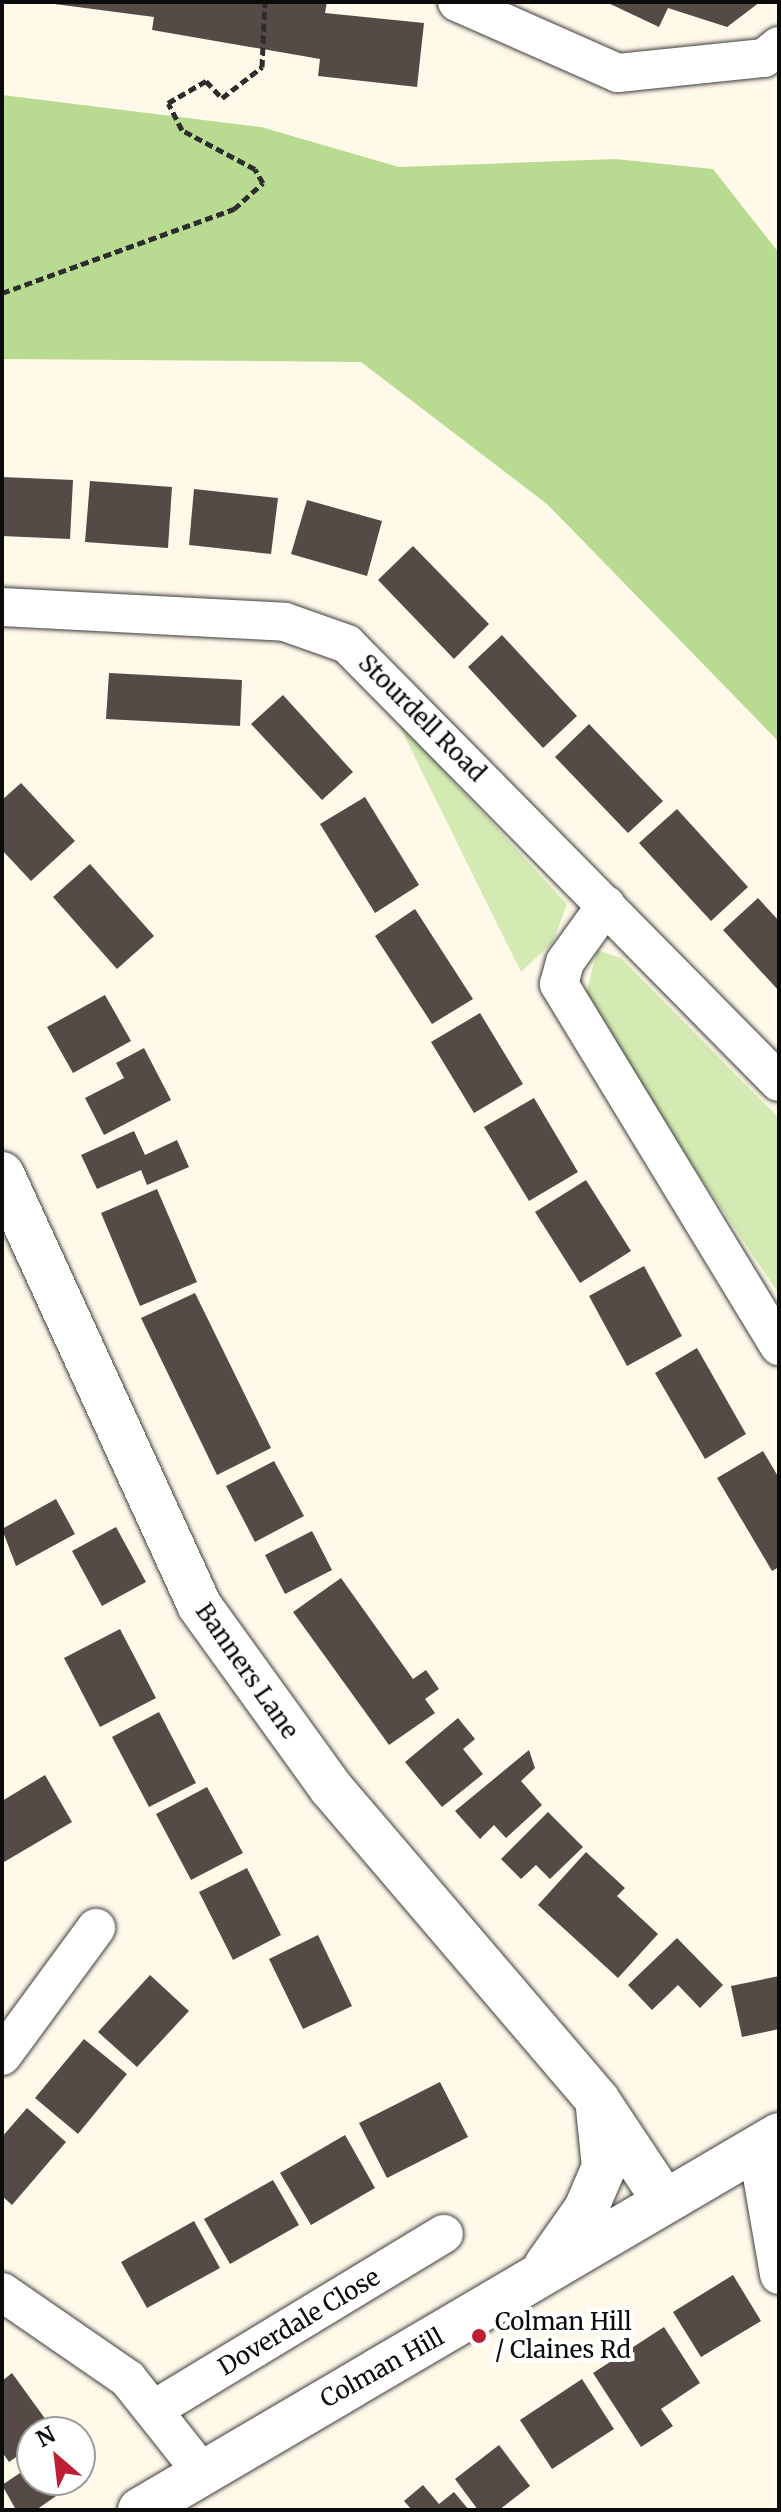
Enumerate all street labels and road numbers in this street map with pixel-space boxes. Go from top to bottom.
street label: Stourdell Road [352,648,492,788]
street label: Banners Lane [190,1598,304,1744]
street label: Doverdale Close [213,2262,385,2382]
street label: Colman Hill [315,2322,449,2414]

